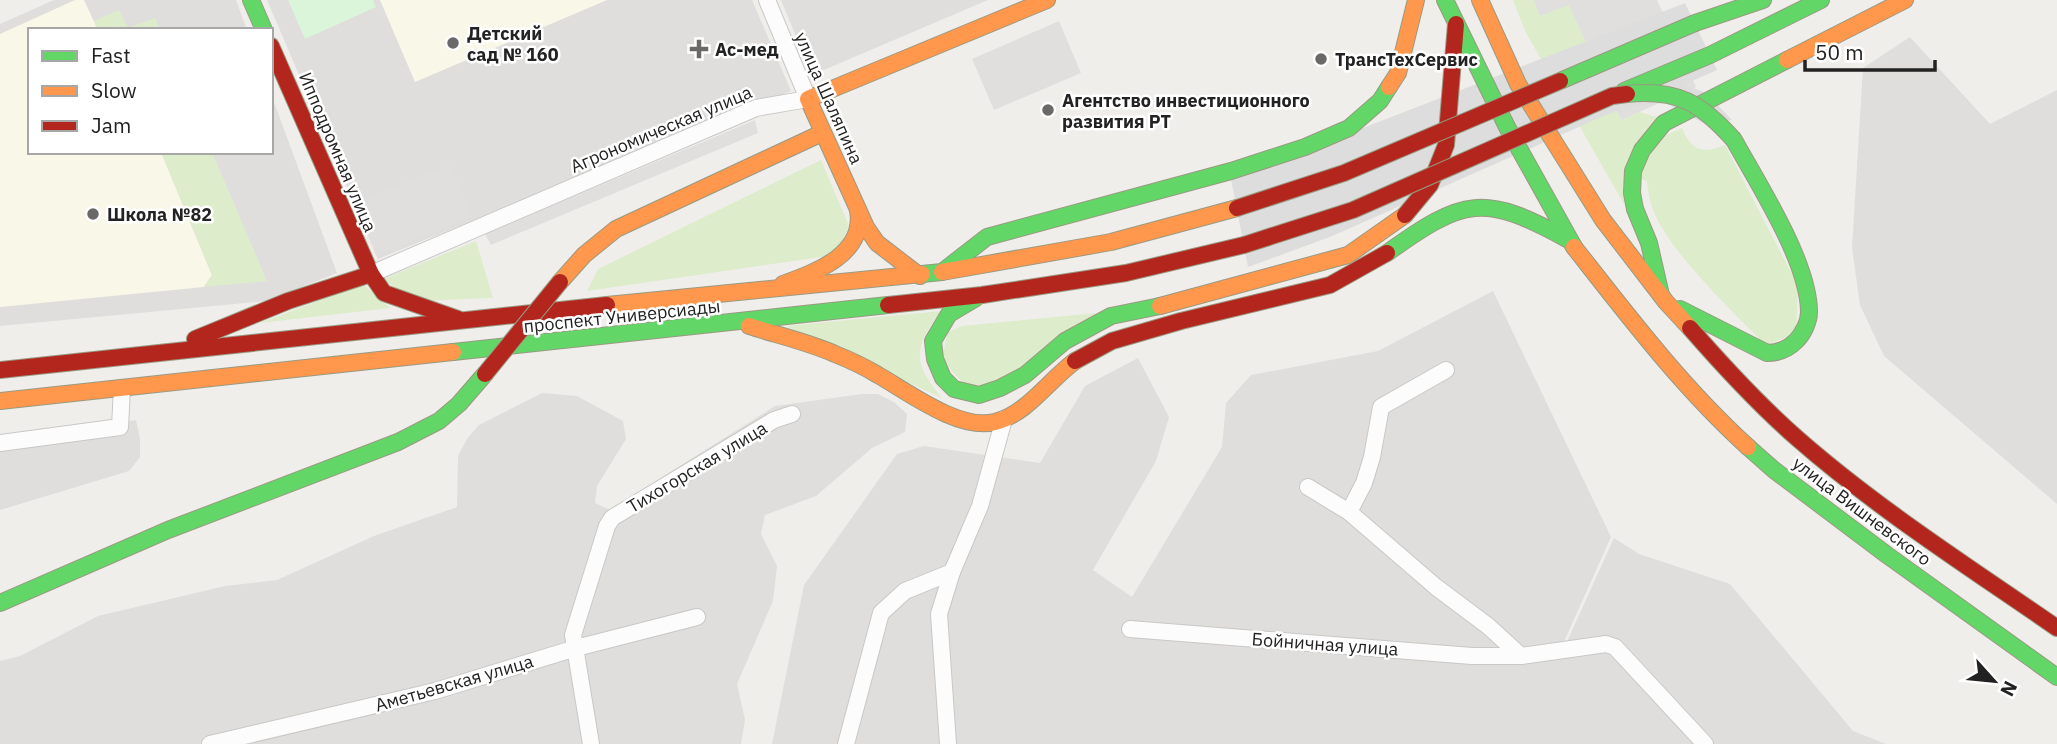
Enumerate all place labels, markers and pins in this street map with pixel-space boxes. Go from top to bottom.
place label: Детский сад № 160 [467,22,559,66]
marker: Детский сад № 160 [445,35,461,51]
place label: Ас-мед [715,38,779,61]
marker: Ас-мед [689,39,709,59]
place label: ТрансТехСервис [1335,48,1478,71]
marker: ТрансТехСервис [1313,51,1329,67]
place label: Агентство инвестиционного развития РТ [1062,89,1310,133]
marker: Агентство инвестиционного развития РТ [1040,102,1056,118]
place label: Школа №82 [107,203,212,226]
marker: Школа №82 [85,206,101,222]

